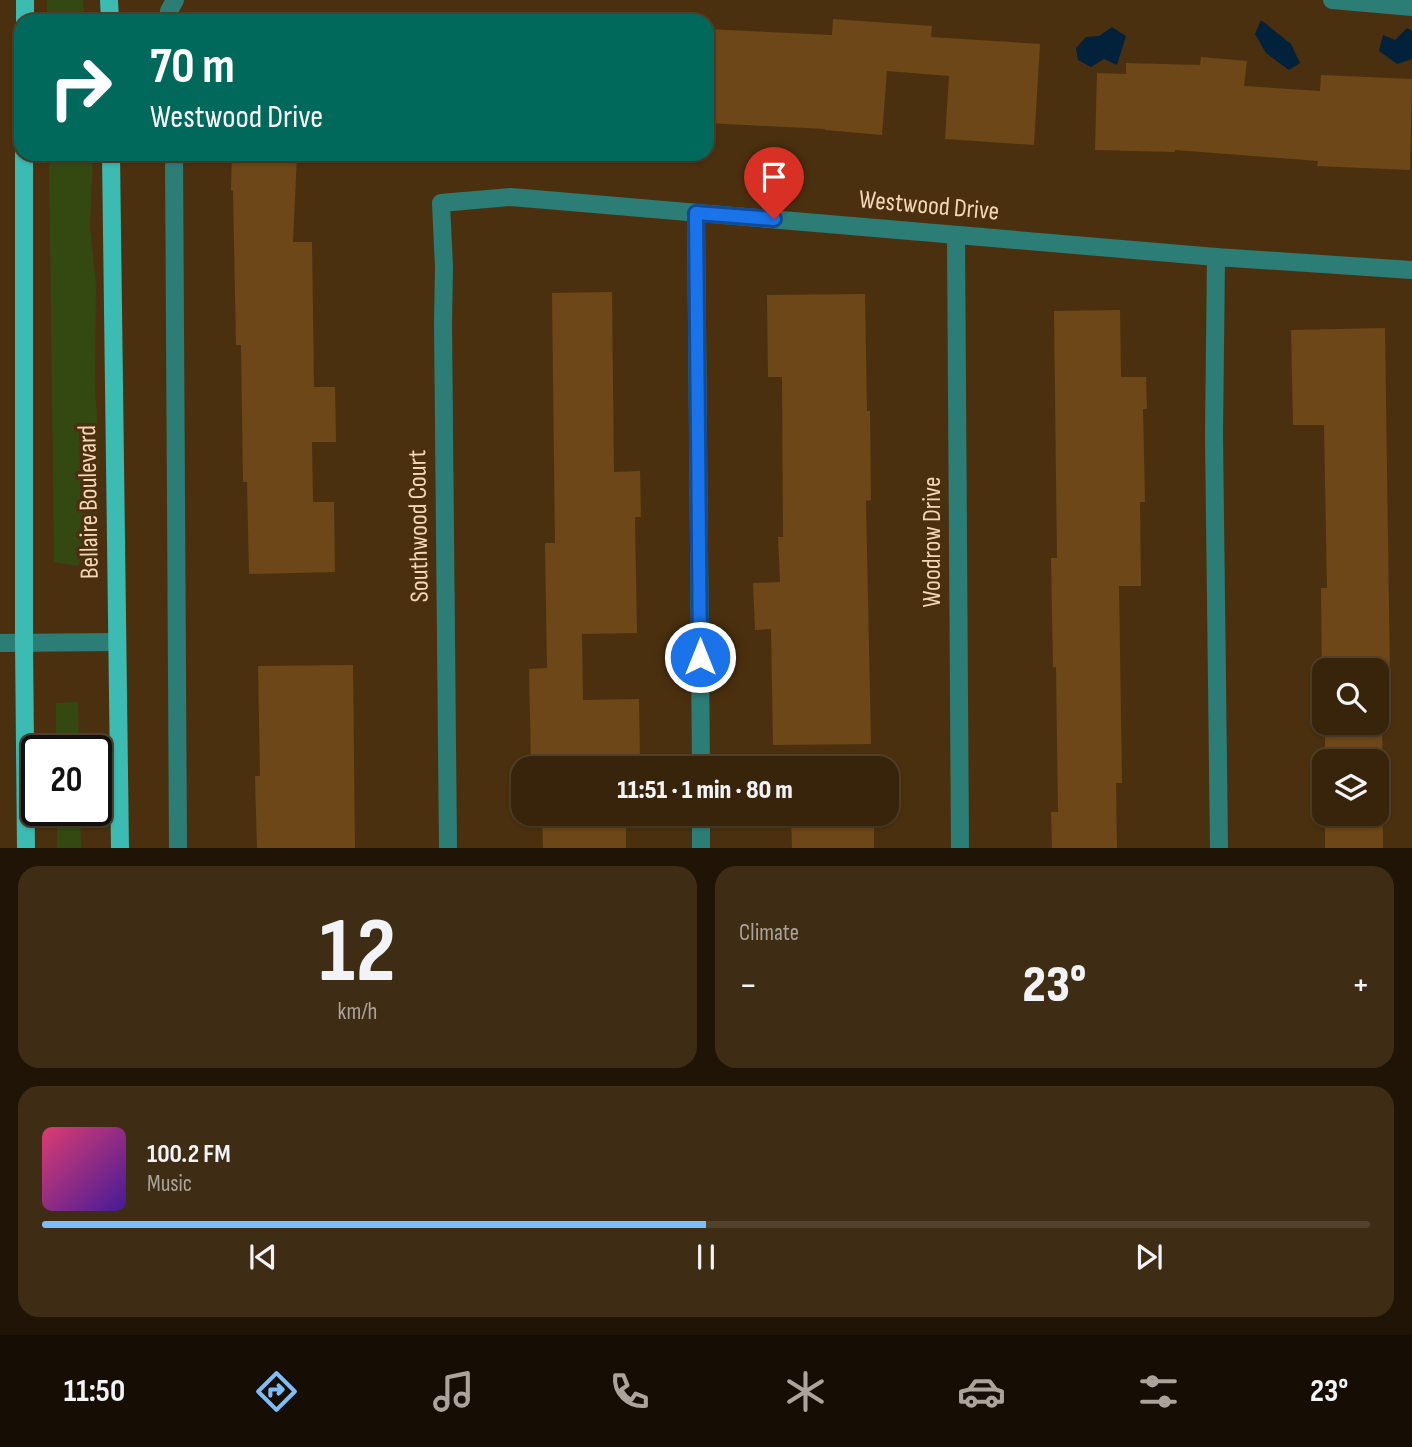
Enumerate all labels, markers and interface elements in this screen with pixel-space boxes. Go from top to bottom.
text: 70 m [150,38,235,97]
icon: right [35,42,126,133]
text: Westwood Drive [150,98,323,137]
pin [744,147,804,219]
icon: arrive [755,158,793,196]
street label: Westwood Drive [858,184,1000,228]
street label: Bellaire Boulevard [72,425,106,579]
street label: Southwood Court [402,449,436,603]
street label: Woodrow Drive [917,477,948,607]
position arrow [663,620,737,694]
map controls [1312,658,1389,826]
button: search [1312,658,1389,735]
speed limit sign: 20 [21,735,112,826]
button: layers [1312,749,1389,826]
text: 11:51 · 1 min · 80 m [617,775,793,806]
text: 12 [319,898,396,1007]
text: Climate [739,919,799,947]
text: 23° [1022,954,1087,1017]
text: − [739,963,758,1008]
text: + [1351,963,1370,1008]
text: km/h [338,998,377,1026]
text: 100.2 FM [147,1139,231,1170]
text: Music [147,1170,192,1198]
icon: previous [244,1238,282,1276]
icon: pause [687,1238,725,1276]
icon: next [1130,1238,1168,1276]
icon: directions [252,1367,301,1416]
icon: music [429,1367,478,1416]
icon: phone [605,1367,654,1416]
icon: climate [781,1367,830,1416]
icon: car [957,1367,1006,1416]
icon: filters [1134,1367,1183,1416]
text: 11:50 [64,1372,125,1411]
text: 23° [1310,1372,1348,1411]

